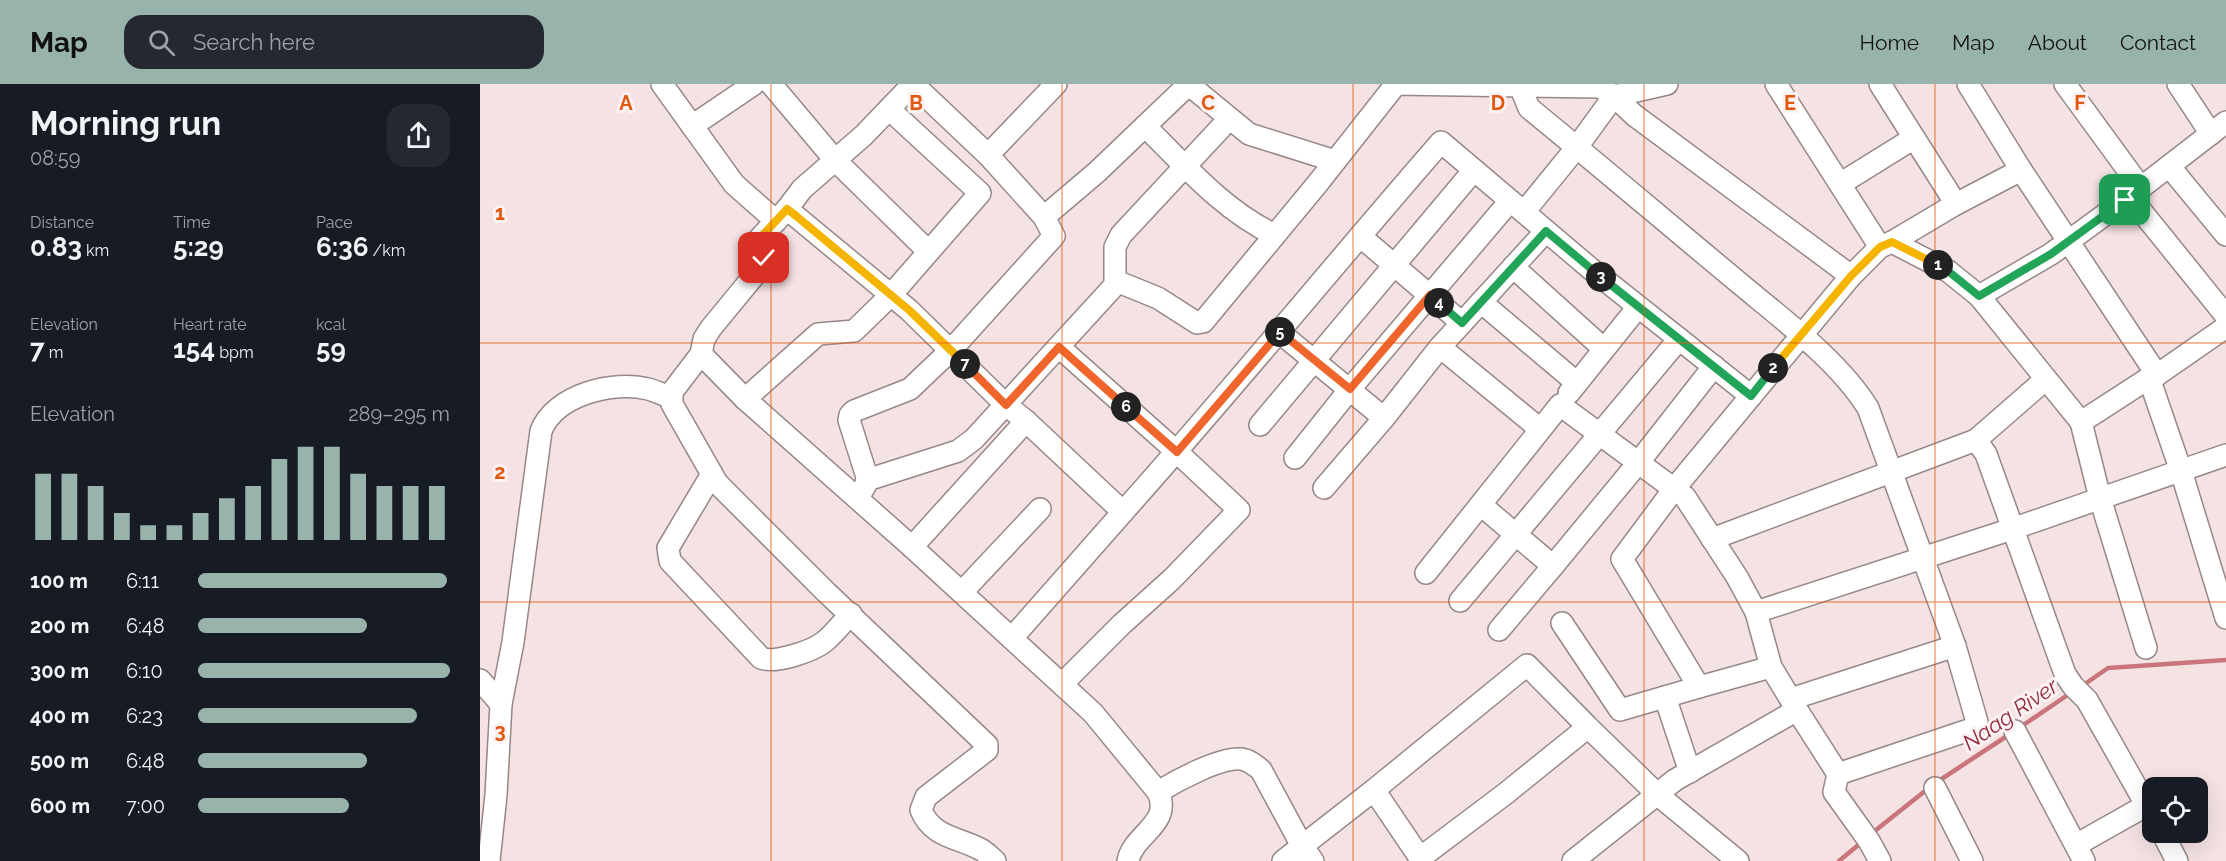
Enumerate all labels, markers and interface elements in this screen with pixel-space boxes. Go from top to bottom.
search box [124,15,544,69]
text: Map [30,26,88,59]
icon: search [145,26,178,59]
text: Search here [193,29,315,55]
text: Home [1860,30,1919,55]
text: Map [1952,30,1995,55]
text: About [2028,30,2087,55]
text: Contact [2120,30,2196,55]
text: A [619,91,633,115]
text: B [909,91,923,115]
text: C [1201,91,1215,115]
text: D [1491,91,1505,115]
text: E [1784,91,1796,115]
text: F [2074,91,2086,115]
text: Morning run [30,104,221,143]
button: share [387,104,450,167]
text: 08:59 [30,146,80,170]
pin [2099,174,2150,225]
icon: arrive [2108,183,2141,216]
text: 1 [495,201,505,225]
text: Distance [30,213,94,232]
text: Time [173,213,210,232]
text: Pace [316,213,353,232]
text: 0.83 [30,232,82,262]
text: 5:29 [173,232,224,262]
text: 6:36 [316,232,369,262]
pin [738,232,789,283]
text: km [82,241,109,260]
text: /km [369,241,405,260]
icon: check [747,241,780,274]
pin: 1 [1923,250,1953,280]
text: 1 [1934,255,1942,274]
pin: 3 [1586,262,1616,292]
text: 3 [1597,267,1605,286]
pin: 4 [1424,288,1454,318]
text: 4 [1434,293,1444,312]
text: Elevation [30,315,98,334]
text: Heart rate [173,315,247,334]
text: kcal [316,315,346,334]
pin: 5 [1265,317,1295,347]
text: 5 [1276,322,1284,341]
text: 7 [30,334,45,364]
text: 154 [173,334,215,364]
text: 59 [316,334,346,364]
text: m [45,343,63,362]
text: bpm [215,343,254,362]
pin: 7 [950,349,980,379]
pin: 2 [1758,353,1788,383]
text: 7 [961,354,969,373]
text: 2 [1768,358,1778,377]
pin: 6 [1111,392,1141,422]
text: 6 [1121,397,1131,416]
text: Elevation [30,402,115,426]
text: 289–295 m [348,402,450,426]
text: 2 [494,460,506,484]
text: 100 m [30,569,88,593]
text: 6:11 [126,569,159,593]
text: 200 m [30,614,89,638]
text: 6:48 [126,614,165,638]
text: 300 m [30,659,89,683]
text: 6:10 [126,659,163,683]
water label: Naag River [1957,672,2064,755]
text: 400 m [30,704,89,728]
text: 6:23 [126,704,163,728]
text: 3 [494,719,506,743]
text: 500 m [30,749,89,773]
text: 6:48 [126,749,165,773]
map controls [2142,777,2208,843]
button: locate [2142,777,2208,843]
text: 600 m [30,794,90,818]
text: 7:00 [126,794,165,818]

